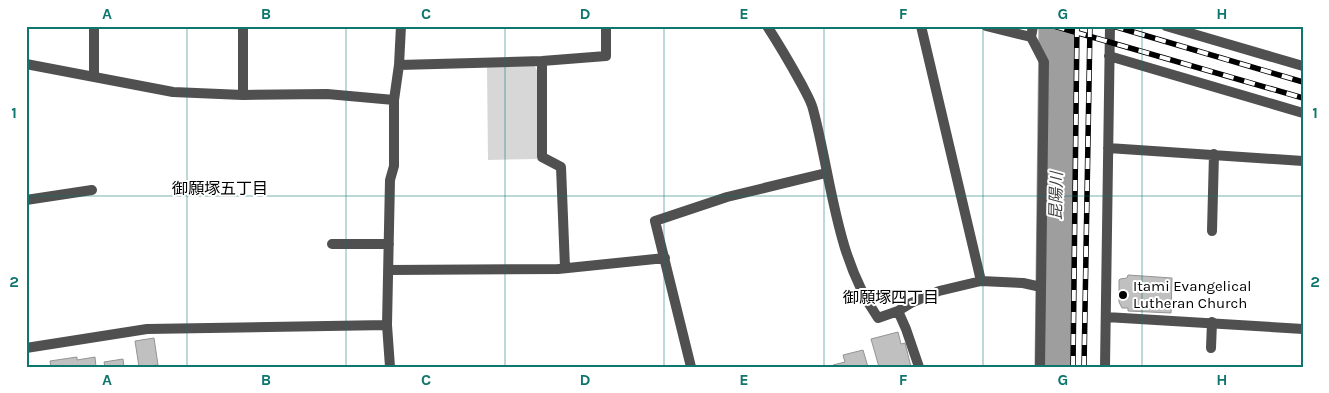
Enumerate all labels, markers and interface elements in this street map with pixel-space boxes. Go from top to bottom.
text: A [102,4,112,23]
text: B [261,4,271,23]
text: C [421,4,431,23]
text: D [580,4,591,23]
text: E [739,4,749,23]
text: F [899,4,908,23]
text: G [1058,4,1068,23]
text: H [1216,4,1228,23]
text: 1 [11,103,17,122]
text: 1 [1312,103,1318,122]
water label: 昆陽川 [1046,170,1066,220]
district label: 御願塚五丁目 [172,179,268,198]
text: 2 [9,272,19,291]
text: 2 [1310,272,1320,291]
place label: Itami Evangelical Lutheran Church [1133,277,1251,312]
district label: 御願塚四丁目 [843,288,939,307]
marker: Itami Evangelical Lutheran Church [1117,289,1129,301]
text: A [102,370,112,389]
text: B [261,370,271,389]
text: C [421,370,431,389]
text: D [580,370,591,389]
text: E [739,370,749,389]
text: F [899,370,908,389]
text: G [1058,370,1068,389]
text: H [1216,370,1228,389]

